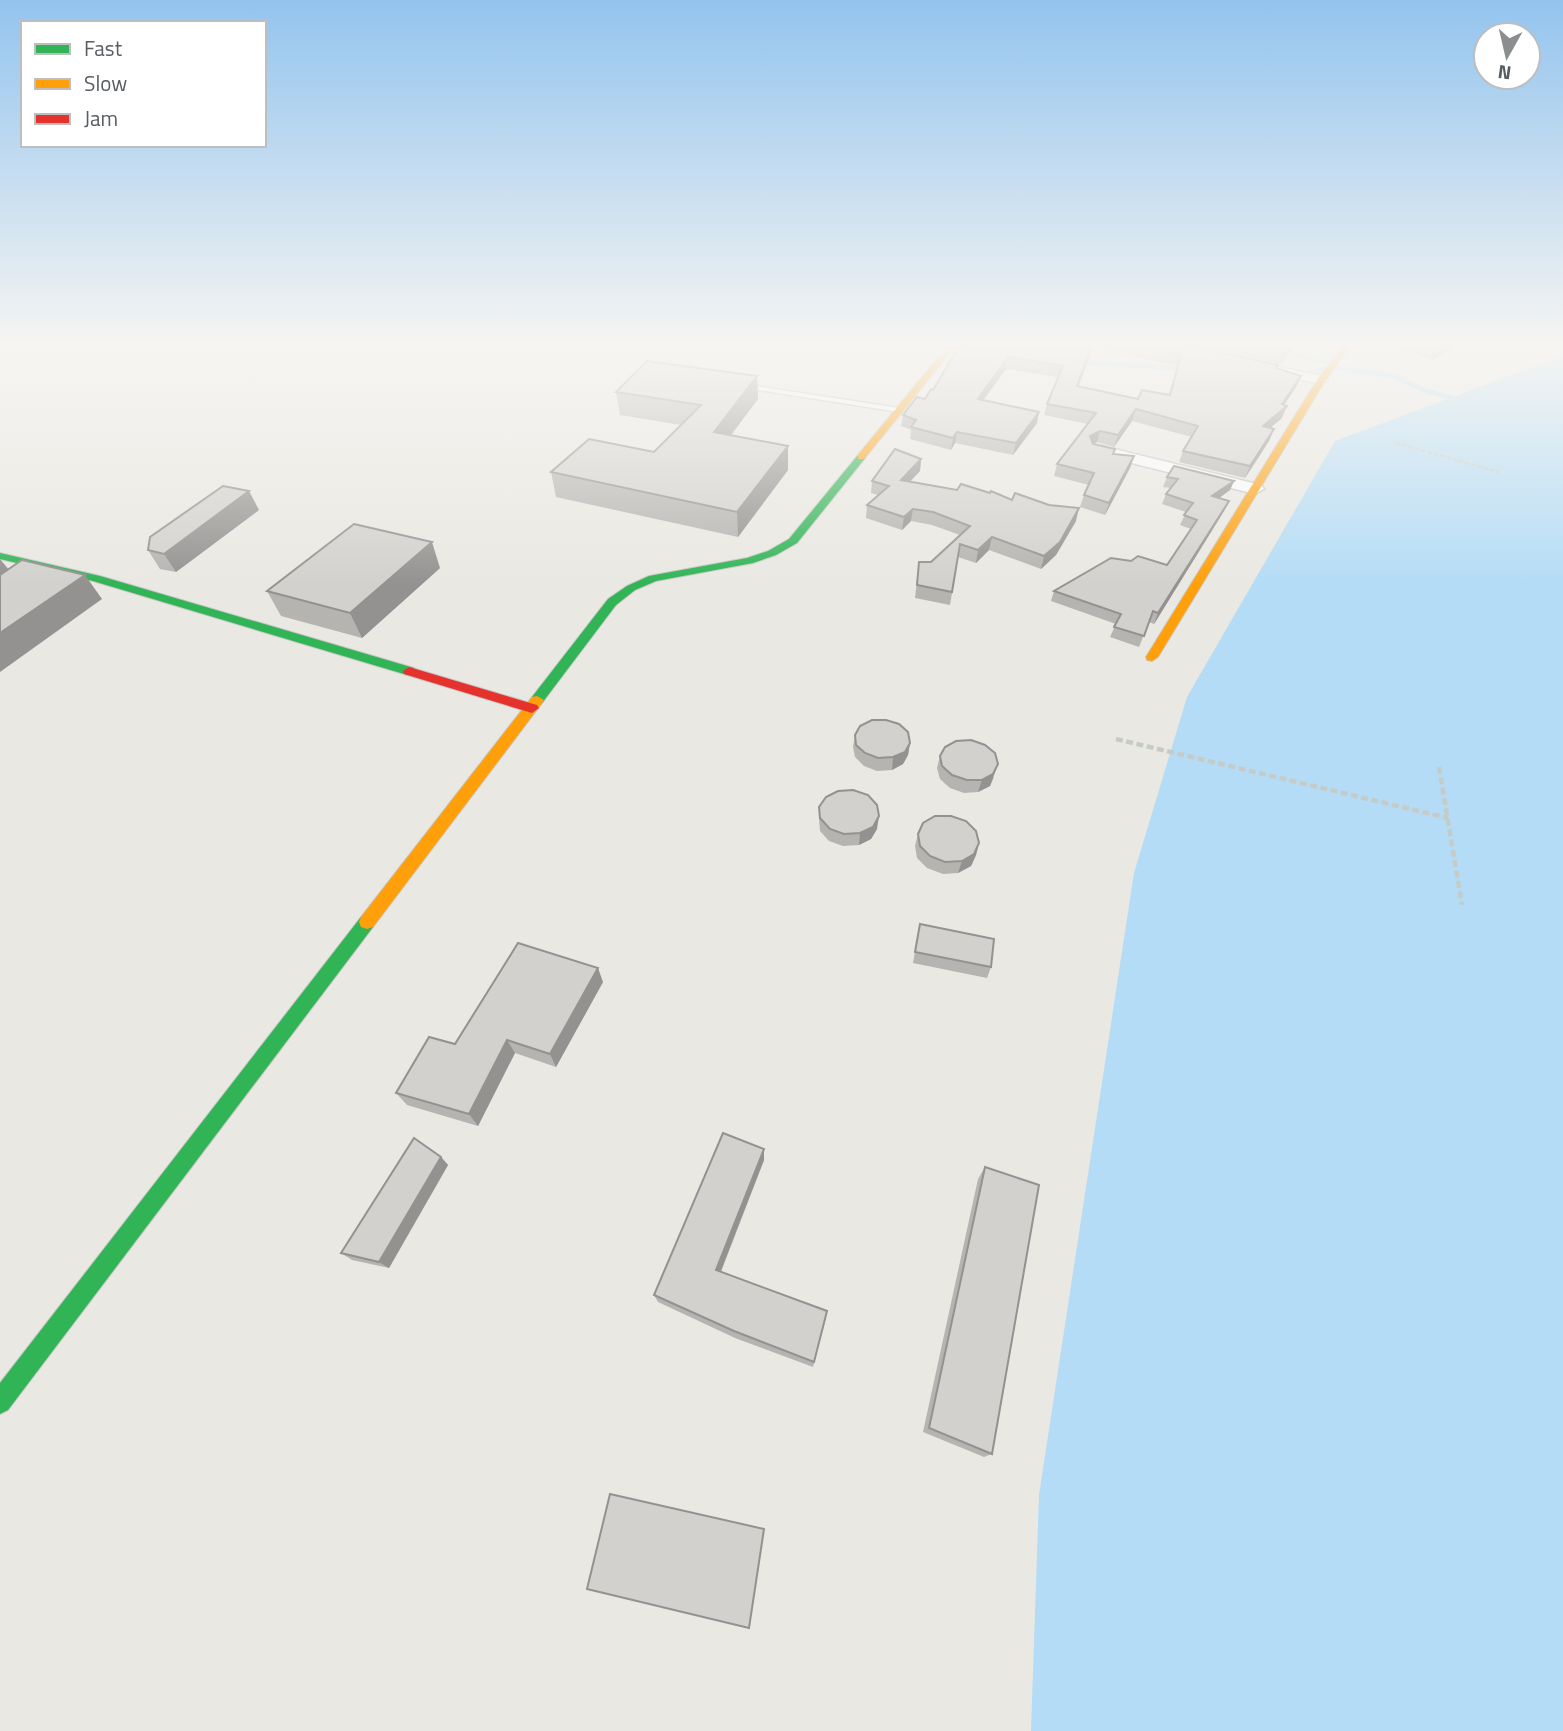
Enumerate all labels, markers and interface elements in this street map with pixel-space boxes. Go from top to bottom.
legend [21,21,266,147]
north arrow [1472,21,1542,91]
text: Fast [84,32,123,64]
text: N [1496,58,1513,89]
text: Slow [84,67,127,99]
text: Jam [84,102,118,134]

